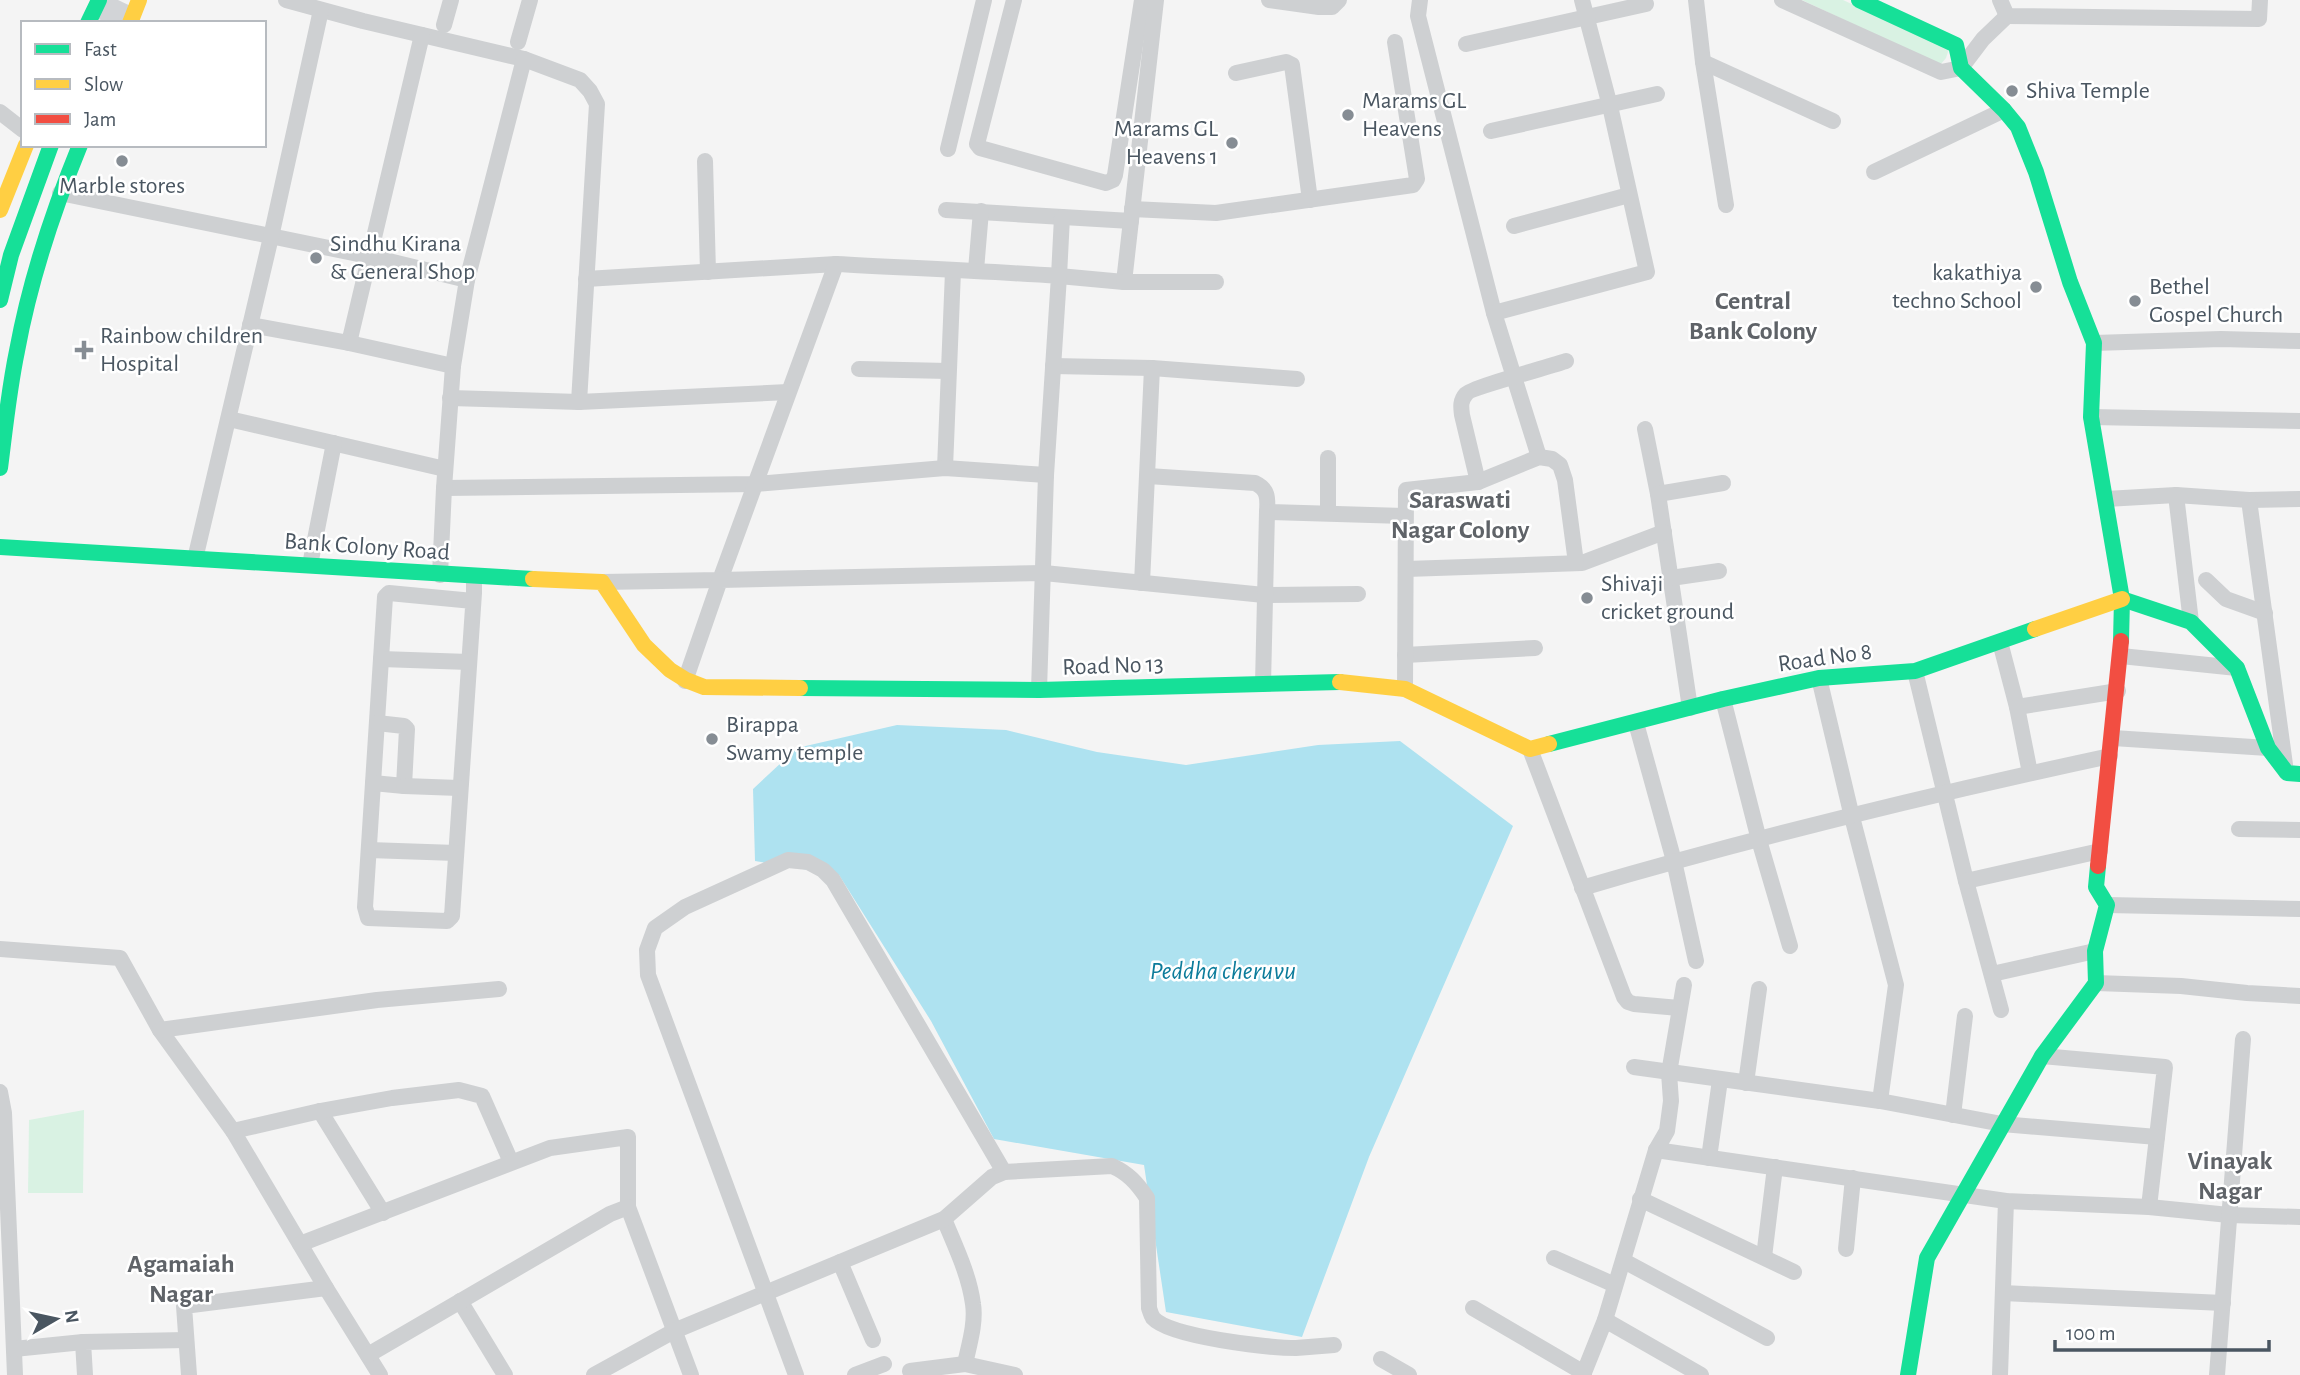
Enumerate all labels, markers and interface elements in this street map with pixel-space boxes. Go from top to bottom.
legend [21,21,266,147]
text: Fast [84,39,117,60]
text: Slow [84,74,123,95]
place label: Shiva Temple [2026,79,2150,103]
marker: Shiva Temple [2004,83,2020,99]
place label: Marams GL Heavens [1362,89,1466,141]
marker: Marams GL Heavens [1340,107,1356,123]
text: Jam [84,109,116,130]
place label: Marams GL Heavens 1 [1114,117,1218,169]
marker: Marams GL Heavens 1 [1224,135,1240,151]
marker: Marble stores [114,153,130,169]
place label: Marble stores [59,174,185,198]
place label: Sindhu Kirana & General Shop [330,232,475,284]
marker: Sindhu Kirana & General Shop [308,250,324,266]
place label: kakathiya techno School [1892,261,2022,313]
place label: Bethel Gospel Church [2149,275,2283,327]
marker: kakathiya techno School [2028,279,2044,295]
district label: Central Bank Colony [1689,288,1818,344]
marker: Bethel Gospel Church [2127,293,2143,309]
place label: Rainbow children Hospital [100,324,263,376]
marker: Rainbow children Hospital [74,340,94,360]
district label: Saraswati Nagar Colony [1391,487,1530,543]
street label: Bank Colony Road [283,529,451,565]
place label: Shivaji cricket ground [1601,572,1734,624]
marker: Shivaji cricket ground [1579,590,1595,606]
street label: Road No 8 [1776,640,1874,676]
street label: Road No 13 [1062,652,1164,680]
place label: Birappa Swamy temple [726,713,863,765]
marker: Birappa Swamy temple [704,731,720,747]
water label: Peddha cheruvu [1150,958,1296,984]
district label: Vinayak Nagar [2188,1148,2273,1204]
district label: Agamaiah Nagar [127,1251,235,1307]
north arrow [21,1284,91,1354]
scale bar [2055,1308,2268,1352]
text: N [61,1309,82,1325]
text: 100 m [2066,1323,2116,1344]

